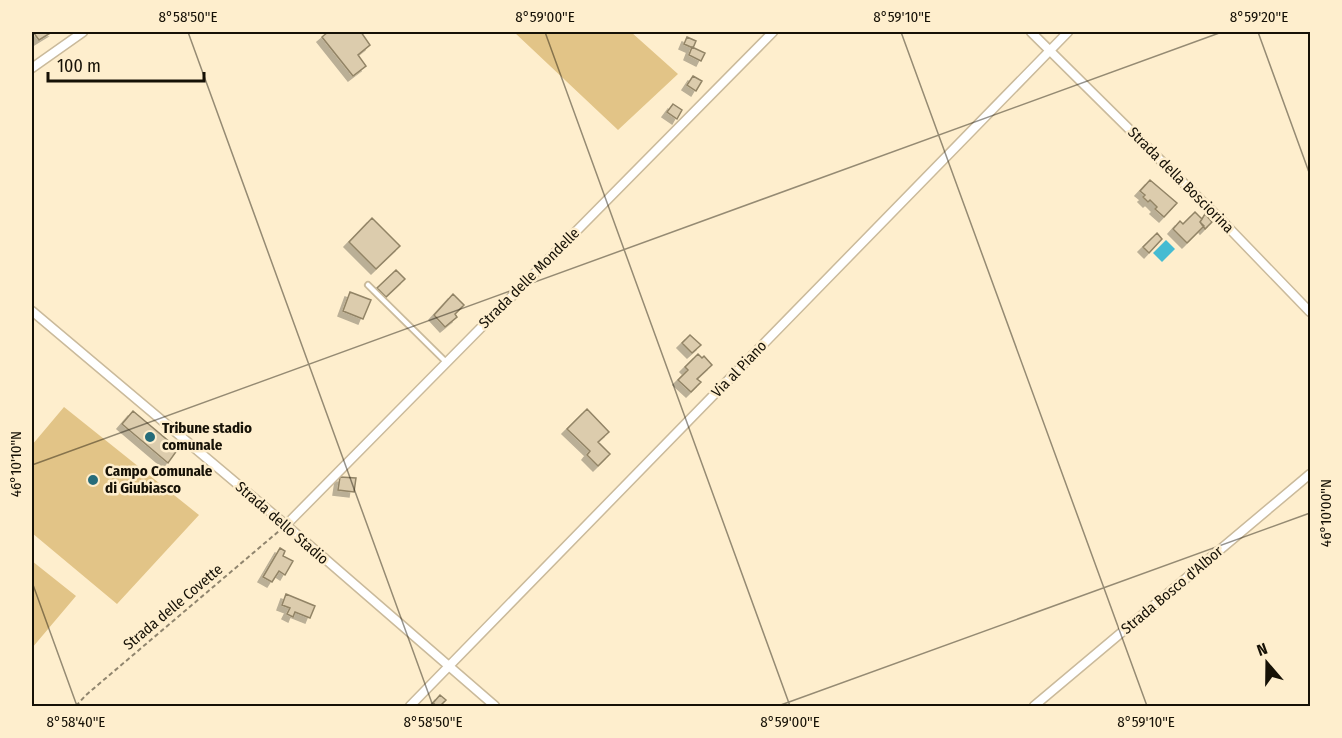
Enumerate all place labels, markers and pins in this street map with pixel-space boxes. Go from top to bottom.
place label: Tribune stadio comunale [162,419,252,454]
marker: Tribune stadio comunale [143,430,157,444]
place label: Campo Comunale di Giubiasco [105,462,213,497]
marker: Campo Comunale di Giubiasco [86,473,100,487]

